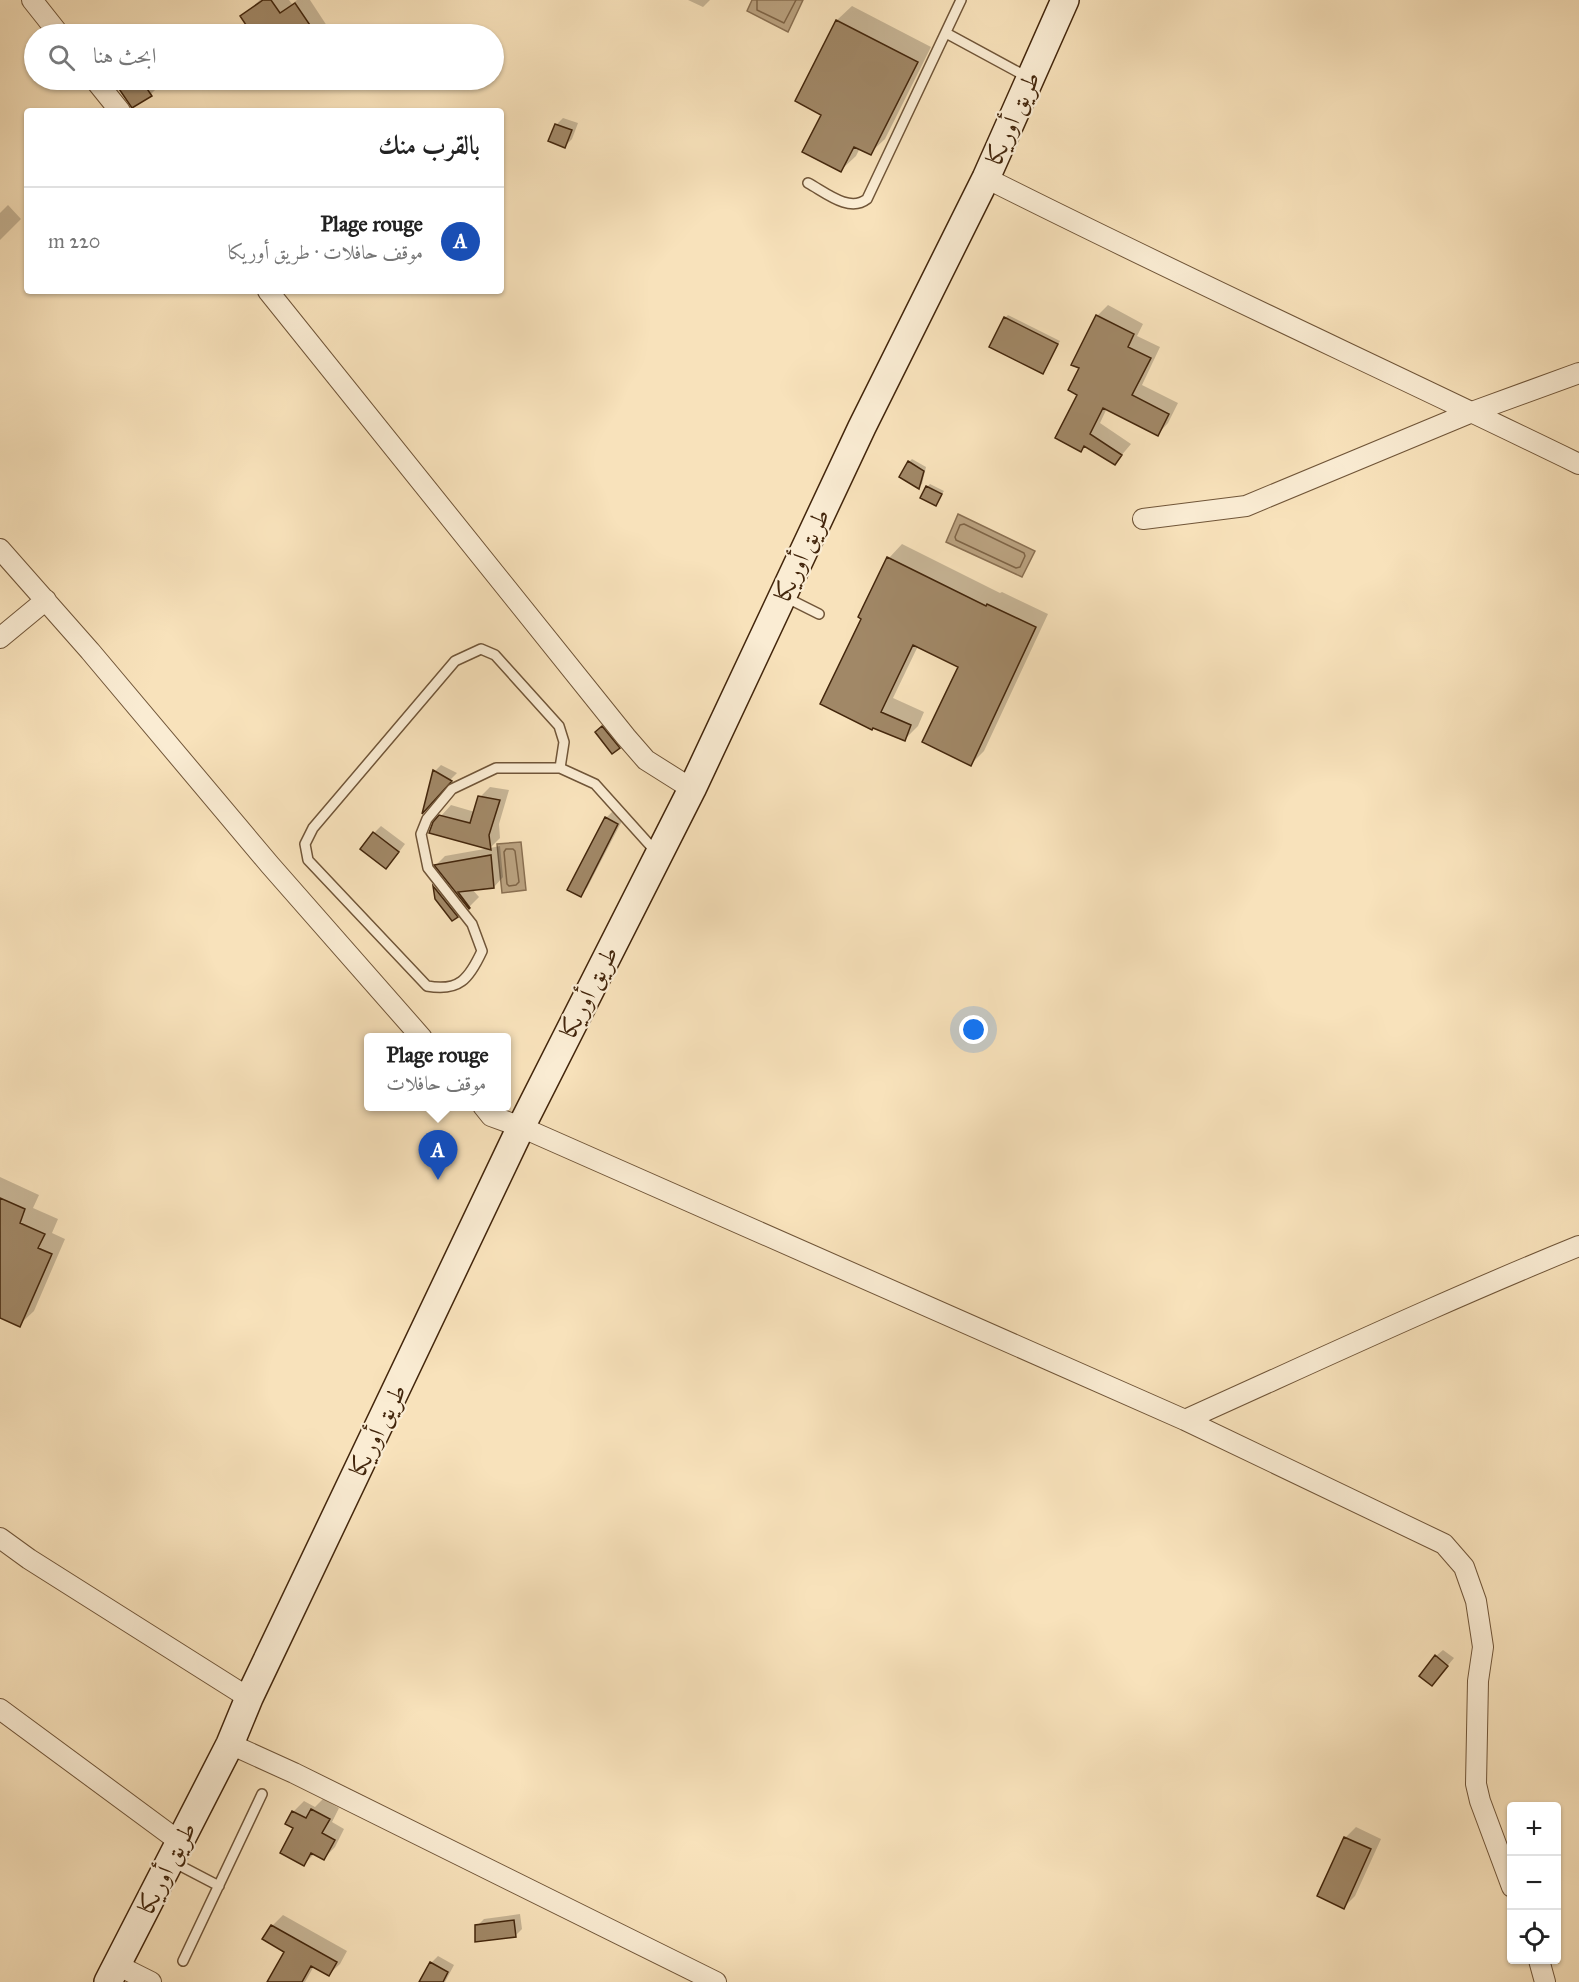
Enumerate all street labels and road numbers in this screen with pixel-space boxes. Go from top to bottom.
street label: طريق أوريكا [977,66,1047,169]
street label: طريق أوريكا [766,503,836,606]
street label: طريق أوريكا [551,940,625,1043]
street label: طريق أوريكا [341,1378,413,1481]
street label: طريق أوريكا [129,1816,203,1919]

